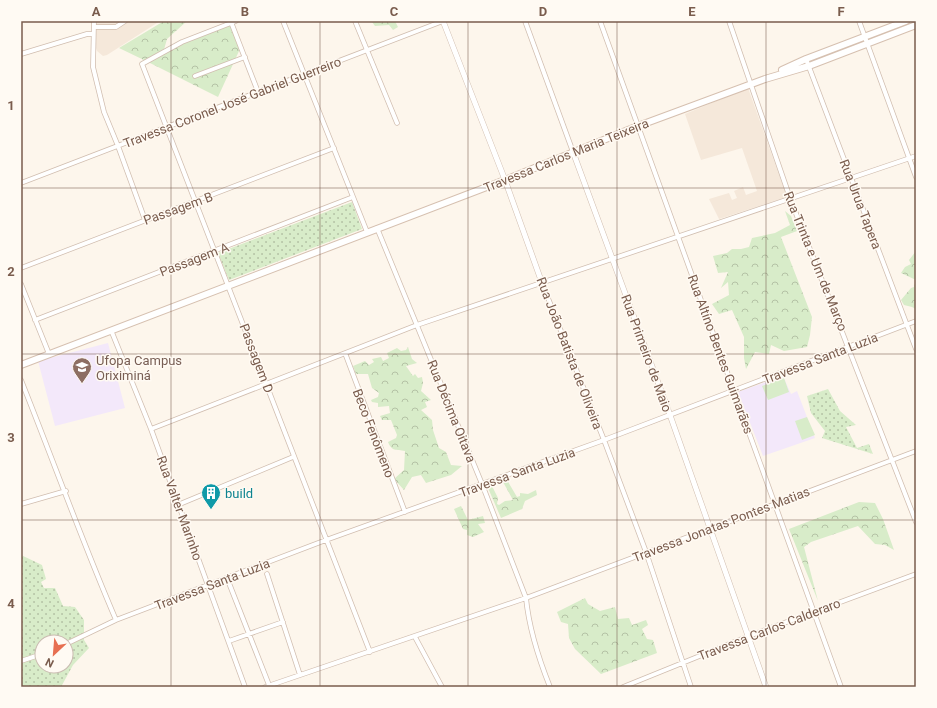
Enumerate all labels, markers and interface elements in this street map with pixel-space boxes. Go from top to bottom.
text: A [92,4,101,19]
text: B [241,4,249,19]
text: C [390,4,399,19]
text: D [539,4,547,19]
text: E [688,4,696,19]
text: F [837,4,845,19]
street label: Travessa Coronel José Gabriel Guerreiro [121,54,343,151]
text: 1 [7,98,15,113]
street label: Travessa Carlos Maria Teixeira [482,115,651,195]
street label: Rua Urua Tapera [837,157,885,251]
street label: Passagem B [141,189,215,228]
street label: Rua Trinta e Um de Março [781,189,850,333]
street label: Passagem A [157,239,231,280]
text: 2 [7,264,15,279]
street label: Rua Altíno Bentes Guimarães [685,273,756,436]
street label: Rua João Batista de Oliveira [534,275,606,431]
street label: Rua Primeiro de Maio [618,292,675,414]
street label: Passagem D [236,321,277,395]
street label: Travessa Santa Luzia [760,330,880,387]
place label: Ufopa Campus Oriximiná [96,353,182,383]
school or university icon: Ufopa Campus Oriximiná [71,356,93,384]
street label: Rua Décima Oitava [424,358,479,465]
street label: Beco Fenômeno [350,387,397,480]
text: 3 [7,430,15,445]
street label: Travessa Santa Luzia [457,445,577,500]
street label: Rua Valter Marinho [154,454,205,563]
building icon: build [200,482,222,510]
street label: Travessa Jonatas Pontes Matias [630,484,812,565]
place label: build [225,486,253,501]
street label: Travessa Santa Luzia [152,556,272,613]
street label: Travessa Carlos Calderaro [696,595,843,664]
text: 4 [7,596,15,611]
north arrow [34,634,74,674]
text: N [43,655,56,670]

